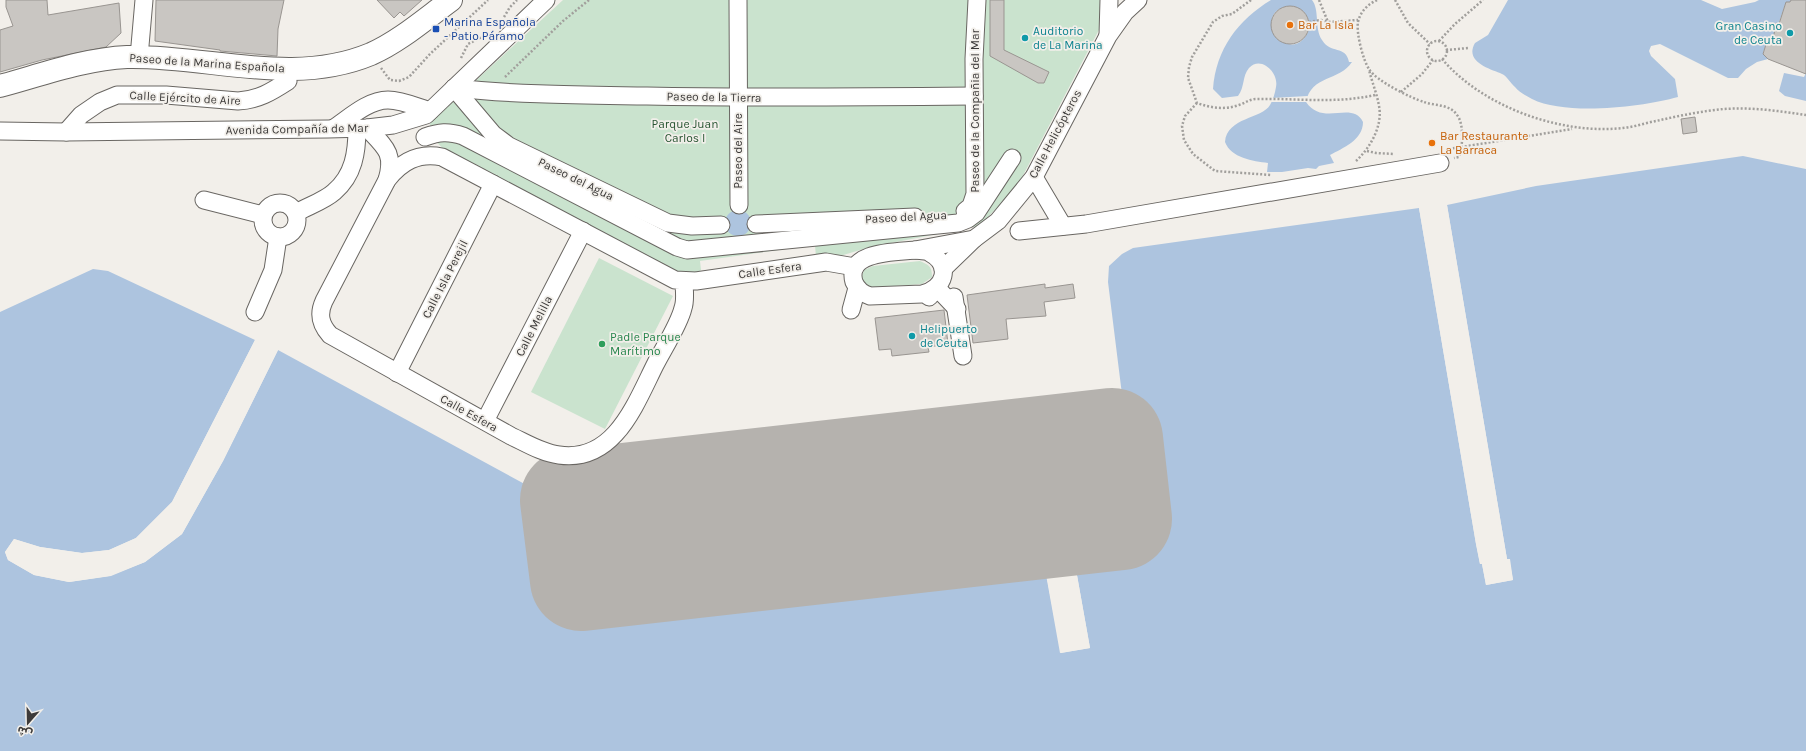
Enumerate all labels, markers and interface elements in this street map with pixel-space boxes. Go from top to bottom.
place label: Marina Española - Patio Páramo [444,15,536,43]
place label: Bar La Isla [1298,18,1354,32]
place label: Gran Casino de Ceuta [1716,19,1782,47]
marker: Bar La Isla [1285,20,1295,30]
marker: Marina Española - Patio Páramo [431,24,441,34]
place label: Auditorio de La Marina [1033,24,1103,52]
street label: Paseo de la Compañia del Mar [968,28,982,193]
marker: Gran Casino de Ceuta [1785,28,1795,38]
marker: Auditorio de La Marina [1020,33,1030,43]
street label: Paseo de la Marina Española [129,51,285,75]
street label: Calle Helicópteros [1026,87,1084,181]
street label: Calle Ejército de Aire [129,88,241,108]
street label: Paseo de la Tierra [666,89,762,105]
street label: Paseo del Aire [731,113,745,189]
park label: Parque Juan Carlos I [652,117,718,145]
street label: Avenida Compañía de Mar [226,121,369,137]
place label: Bar Restaurante La Barraca [1440,129,1528,157]
marker: Bar Restaurante La Barraca [1427,138,1437,148]
street label: Paseo del Agua [536,155,616,203]
street label: Paseo del Agua [865,208,947,226]
street label: Calle Isla Perejil [419,237,471,321]
street label: Calle Esfera [738,259,802,281]
street label: Calle Melilla [513,293,555,359]
place label: Helipuerto de Ceuta [920,322,977,350]
place label: Padle Parque Marítimo [610,330,681,358]
marker: Helipuerto de Ceuta [907,331,917,341]
marker: Padle Parque Marítimo [597,339,607,349]
street label: Calle Esfera [438,391,500,435]
north arrow [8,703,48,743]
text: ش [15,723,34,741]

